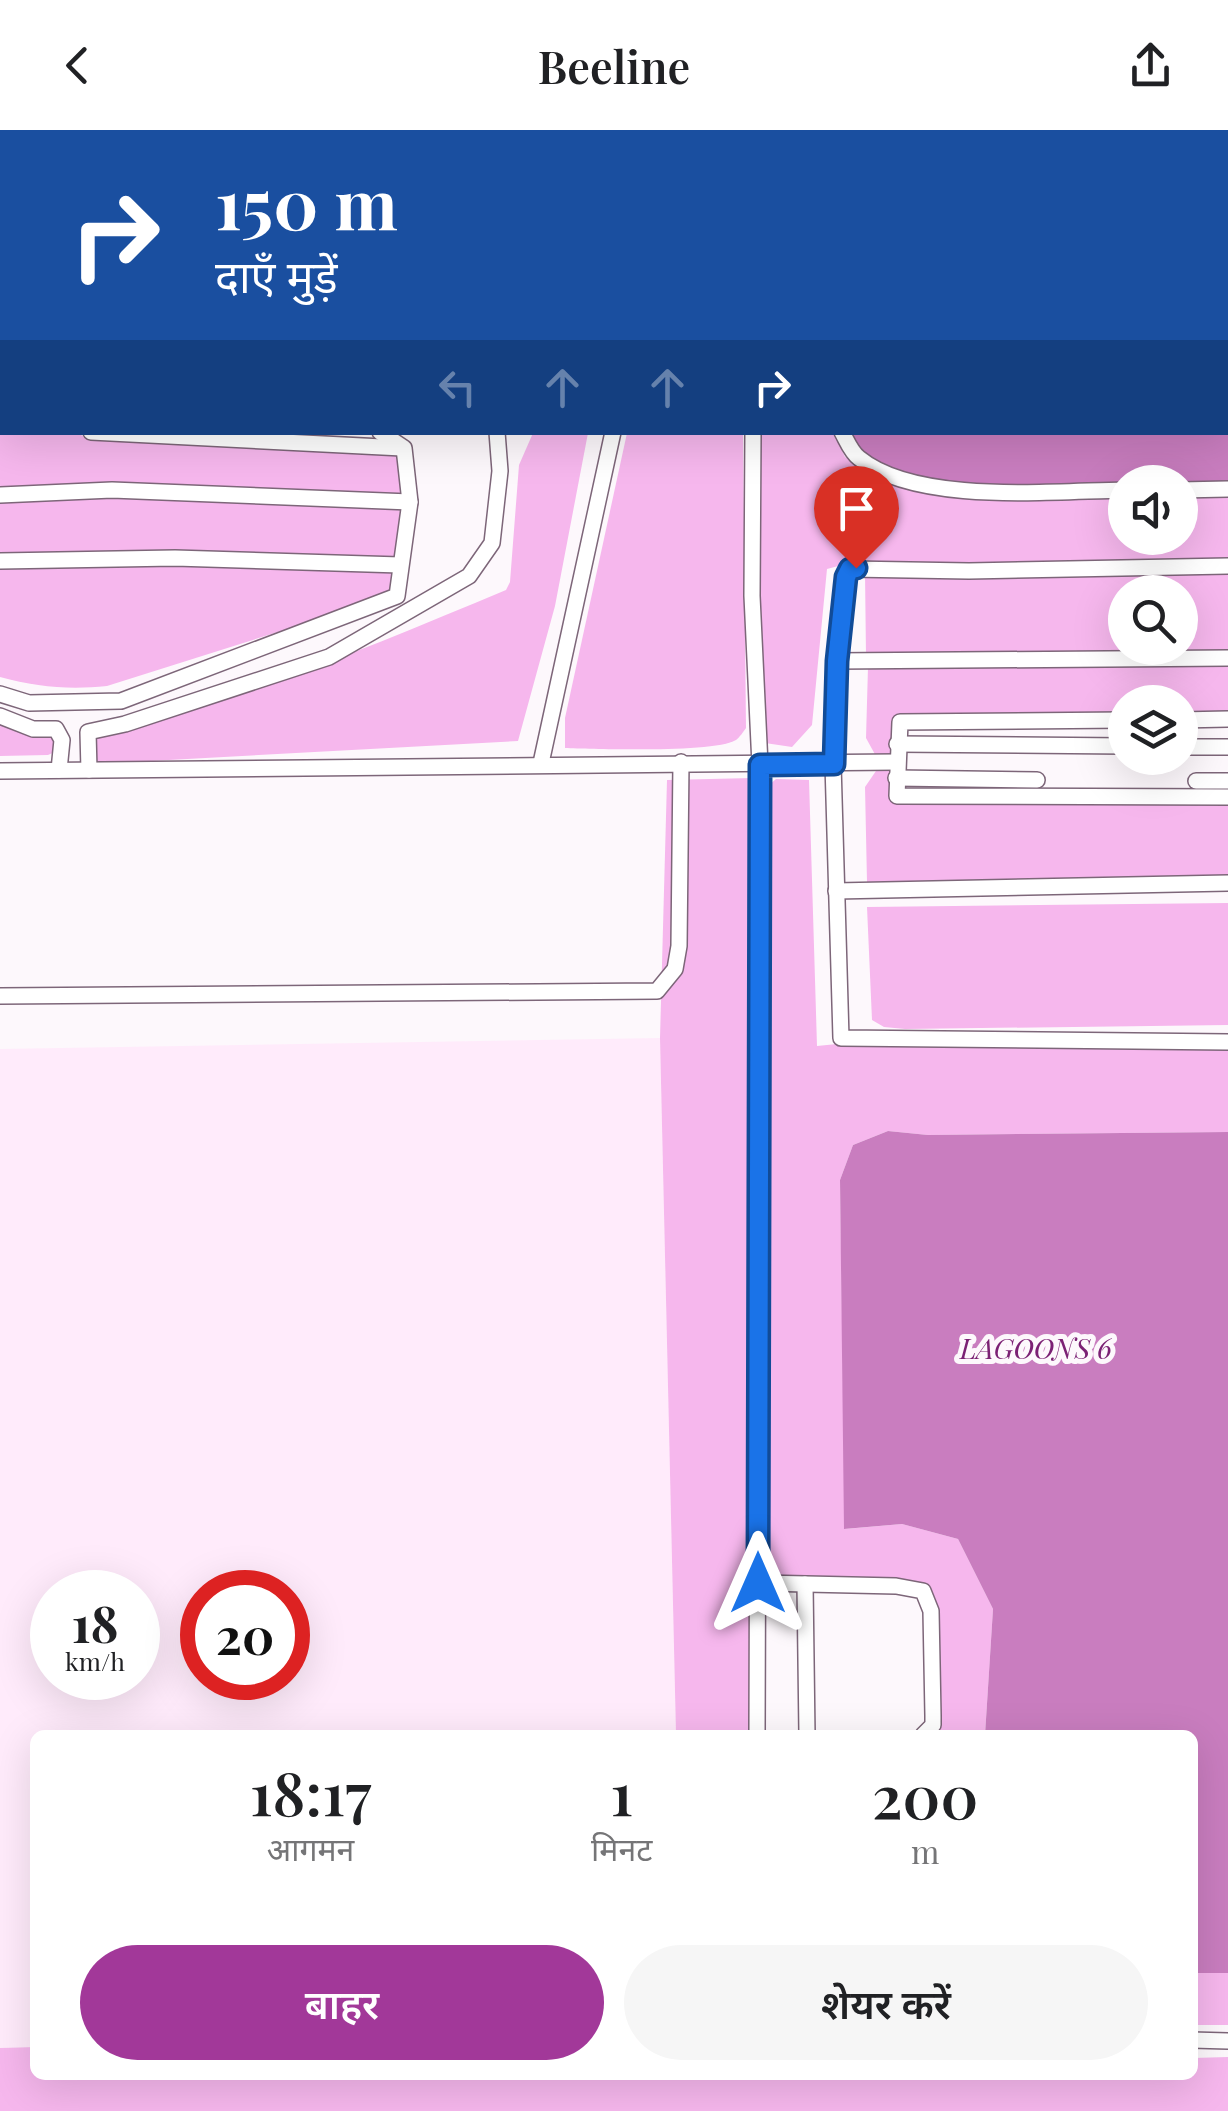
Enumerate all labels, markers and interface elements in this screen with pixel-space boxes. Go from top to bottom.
text: Beeline [538,35,690,95]
icon: back [50,38,105,93]
icon: share [1123,38,1178,93]
text: 150 m [215,154,398,248]
icon: right [50,170,180,300]
text: दाएँ मुड़ें [215,244,338,304]
icon: left [430,360,485,415]
icon: ahead [535,360,590,415]
icon: ahead [640,360,695,415]
icon: right [745,360,800,415]
map controls [1108,465,1198,775]
button: sound [1108,465,1198,555]
pin [814,466,899,569]
icon: arrive [829,481,884,536]
button: search [1108,575,1198,665]
button: layers [1108,685,1198,775]
water label: LAGOONS 6 [959,1329,1112,1366]
position arrow [706,1531,810,1635]
speed limit sign: 20 [180,1570,310,1700]
text: 18 [71,1589,119,1656]
text: km/h [65,1644,125,1677]
text: 18:17 [250,1751,371,1831]
text: 1 [610,1751,633,1831]
text: 200 [872,1754,978,1834]
text: आगमन [267,1826,354,1869]
text: मिनट [591,1826,652,1869]
text: m [911,1829,939,1872]
button: बाहर [80,1945,604,2060]
button: शेयर करें [624,1945,1148,2060]

